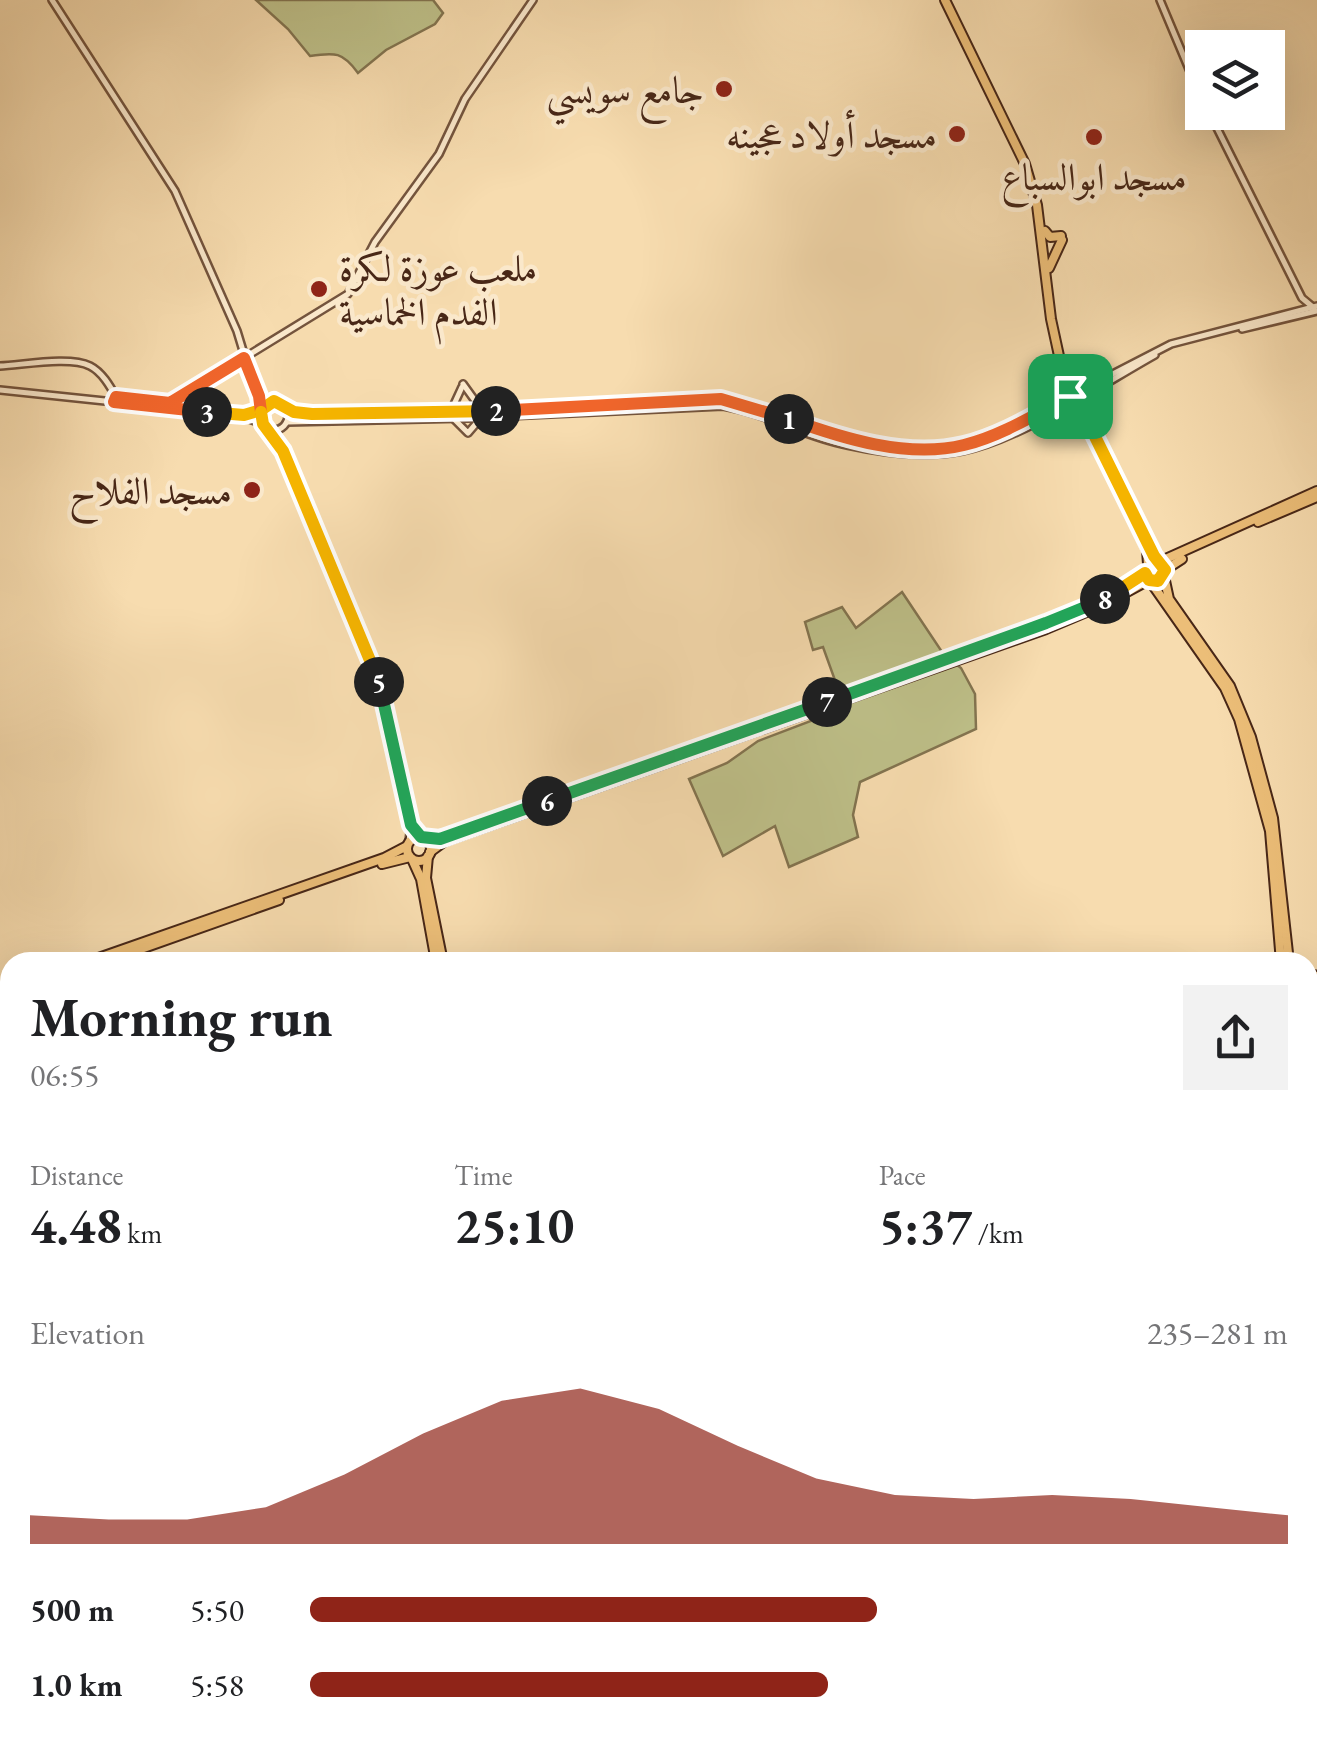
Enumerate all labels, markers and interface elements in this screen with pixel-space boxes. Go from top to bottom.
map controls [1185,30,1285,130]
button: layers [1185,30,1285,130]
place label: جامع سويسي [546,65,704,125]
marker: جامع سويسي [713,78,735,100]
place label: مسجد أولاد عجينه [726,109,937,159]
marker: مسجد أولاد عجينه [946,123,968,145]
marker: مسجد ابوالسباع [1083,126,1105,148]
place label: مسجد ابوالسباع [1001,152,1187,208]
place label: ملعب عوزة لكرة الفدم الخماسية [339,243,537,345]
marker: ملعب عوزة لكرة الفدم الخماسية [308,278,330,300]
pin [1028,354,1113,439]
icon: arrive [1043,369,1098,424]
pin: 2 [471,386,521,436]
pin: 3 [182,387,232,437]
text: 2 [489,393,503,429]
text: 3 [200,394,214,430]
pin: 1 [764,394,814,444]
text: 1 [782,401,796,437]
place label: مسجد الفلاح [69,466,232,525]
marker: مسجد الفلاح [241,479,263,501]
pin: 8 [1080,574,1130,624]
text: 8 [1098,581,1112,617]
pin: 5 [354,657,404,707]
text: 5 [372,664,386,700]
pin: 7 [802,677,852,727]
text: 7 [820,684,834,720]
pin: 6 [522,776,572,826]
text: 6 [540,783,554,819]
text: Morning run [30,981,333,1052]
button: share [1183,985,1288,1090]
text: 06:55 [30,1054,99,1096]
text: Distance [30,1157,124,1193]
text: Time [454,1157,513,1193]
text: Pace [879,1157,926,1193]
text: 4.48 [30,1193,122,1258]
text: 25:10 [454,1193,574,1258]
text: 5:37 [879,1193,972,1258]
text: km [122,1215,162,1251]
text: /km [972,1215,1024,1251]
text: Elevation [30,1312,145,1354]
text: 235–281 m [1147,1312,1288,1354]
text: 500 m [30,1589,114,1631]
text: 5:50 [190,1589,244,1631]
text: 1.0 km [30,1664,123,1706]
text: 5:58 [190,1664,244,1706]

